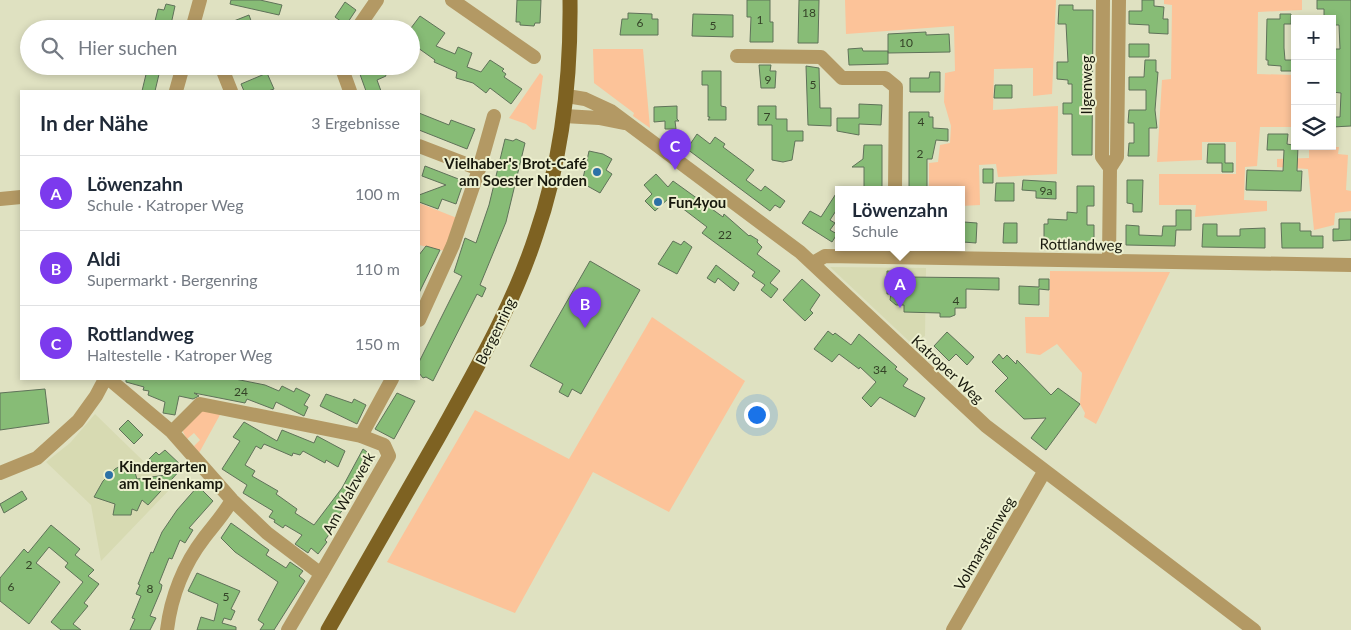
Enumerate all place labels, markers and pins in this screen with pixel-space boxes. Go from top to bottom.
pin: C [659,129,691,170]
place label: Vielhaber's Brot-Café am Soester Norden [443,154,587,189]
marker: Vielhaber's Brot-Café am Soester Norden [591,166,603,178]
place label: Fun4you [668,193,726,211]
marker: Fun4you [652,196,664,208]
pin: A [884,267,916,308]
pin: B [569,287,601,328]
place label: Kindergarten am Teinenkamp [119,457,223,492]
marker: Kindergarten am Teinenkamp [103,469,115,481]

